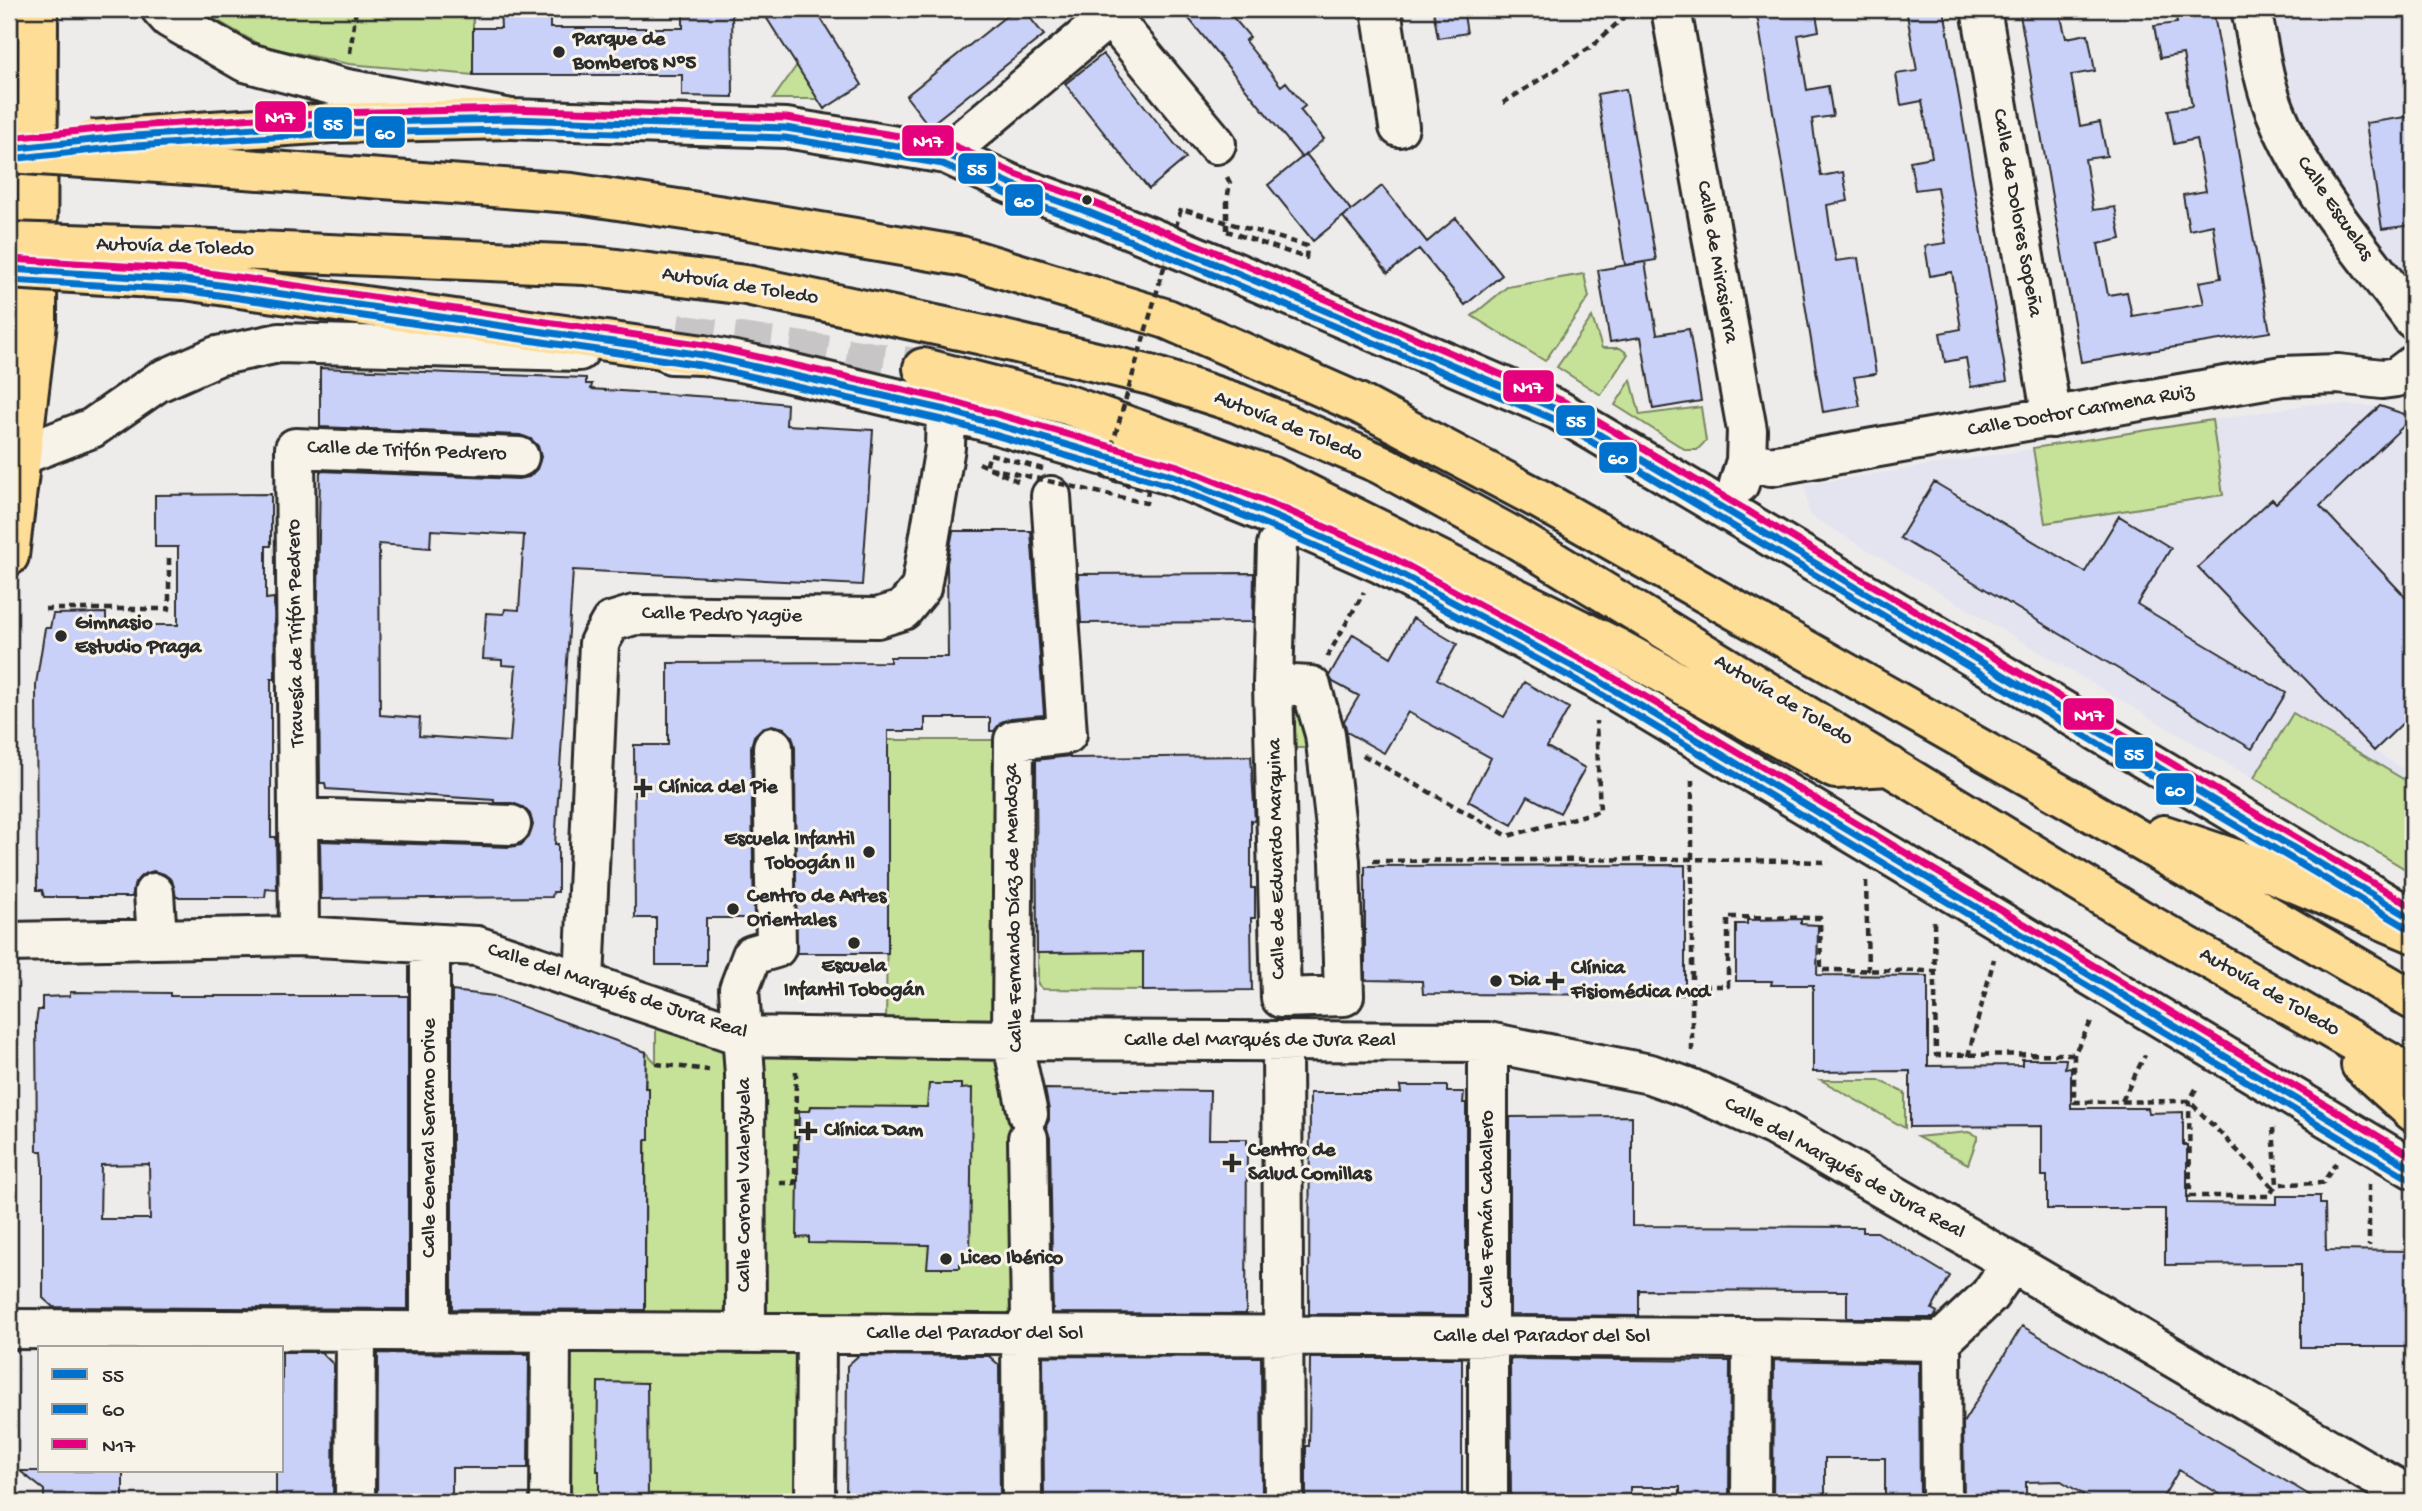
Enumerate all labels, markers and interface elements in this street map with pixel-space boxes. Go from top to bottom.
place label: Parque de Bomberos Nº5 [572,28,696,77]
marker: Parque de Bomberos Nº5 [551,44,567,60]
line badge: N17 [254,100,307,133]
line badge: 55 [313,106,353,140]
street label: Calle de Dolores Sopeña [1985,107,2047,320]
text: N17 [265,108,296,131]
text: 55 [323,115,343,138]
line badge: 60 [365,115,406,149]
text: 60 [375,124,395,147]
line badge: N17 [901,124,955,157]
text: N17 [913,132,944,155]
line badge: 55 [957,152,997,185]
street label: Calle Escuelas [2290,152,2379,267]
text: 55 [967,160,987,183]
street label: Calle de Mirasierra [1689,179,1743,346]
line badge: 60 [1004,183,1044,217]
text: 60 [1014,192,1034,215]
unlabelled marker [1080,193,1094,207]
street label: Autovía de Toledo [96,233,254,263]
street label: Autovía de Toledo [660,262,820,312]
line badge: N17 [1502,369,1555,403]
text: N17 [1513,378,1544,401]
street label: Calle Doctor Carmena Ruiz [1966,380,2197,444]
street label: Autovía de Toledo [1210,386,1366,468]
line badge: 55 [1555,404,1596,437]
text: 55 [1566,412,1586,435]
street label: Calle de Trifón Pedrero [307,436,507,468]
line badge: 60 [1598,441,1638,474]
text: 60 [1608,449,1628,472]
street label: Travesía de Trifón Pedrero [283,519,312,748]
street label: Calle Pedro Yagüe [642,602,803,630]
place label: Gimnasio Estudio Praga [75,612,203,661]
marker: Gimnasio Estudio Praga [53,628,69,644]
street label: Autovía de Toledo [1709,650,1857,752]
line badge: N17 [2062,697,2115,731]
text: N17 [2074,706,2105,729]
line badge: 55 [2114,736,2154,770]
street label: Calle de Eduardo Marquina [1263,737,1293,980]
text: 55 [2124,745,2144,768]
street label: Calle Fernando Díaz de Mendoza [1000,762,1030,1053]
line badge: 60 [2155,772,2195,806]
place label: Clínica del Pie [658,776,779,801]
marker: Clínica del Pie [633,778,653,798]
text: 60 [2165,781,2185,804]
place label: Escuela Infantil Tobogán II [724,828,855,877]
marker: Escuela Infantil Tobogán II [861,844,877,860]
place label: Centro de Artes Orientales [746,885,887,934]
marker: Centro de Artes Orientales [725,901,741,917]
marker: Escuela Infantil Tobogán [846,935,862,951]
street label: Calle del Marqués de Jura Real [484,938,750,1046]
street label: Autovía de Toledo [2194,943,2344,1043]
place label: Escuela Infantil Tobogán [784,955,925,1004]
place label: Clínica Fisiomédica Mcd [1570,957,1713,1006]
place label: Dia [1508,969,1541,994]
marker: Clínica Fisiomédica Mcd [1545,971,1565,991]
marker: Dia [1488,973,1504,989]
street label: Calle General Serrano Orive [418,1017,443,1258]
street label: Calle del Marqués de Jura Real [1124,1029,1396,1054]
street label: Calle Coronel Valenzuela [733,1077,758,1292]
street label: Calle del Marqués de Jura Real [1719,1092,1969,1246]
street label: Calle Fernán Caballero [1476,1110,1501,1308]
place label: Clínica Dam [823,1119,923,1144]
marker: Clínica Dam [798,1121,818,1141]
place label: Centro de Salud Comillas [1247,1139,1373,1188]
marker: Centro de Salud Comillas [1222,1153,1242,1173]
place label: Liceo Ibérico [960,1247,1063,1272]
marker: Liceo Ibérico [938,1251,954,1267]
street label: Calle del Parador del Sol [867,1322,1083,1347]
street label: Calle del Parador del Sol [1434,1325,1650,1350]
legend [38,1346,284,1472]
text: 55 [102,1366,124,1391]
text: 60 [102,1400,125,1425]
text: N17 [102,1436,136,1461]

